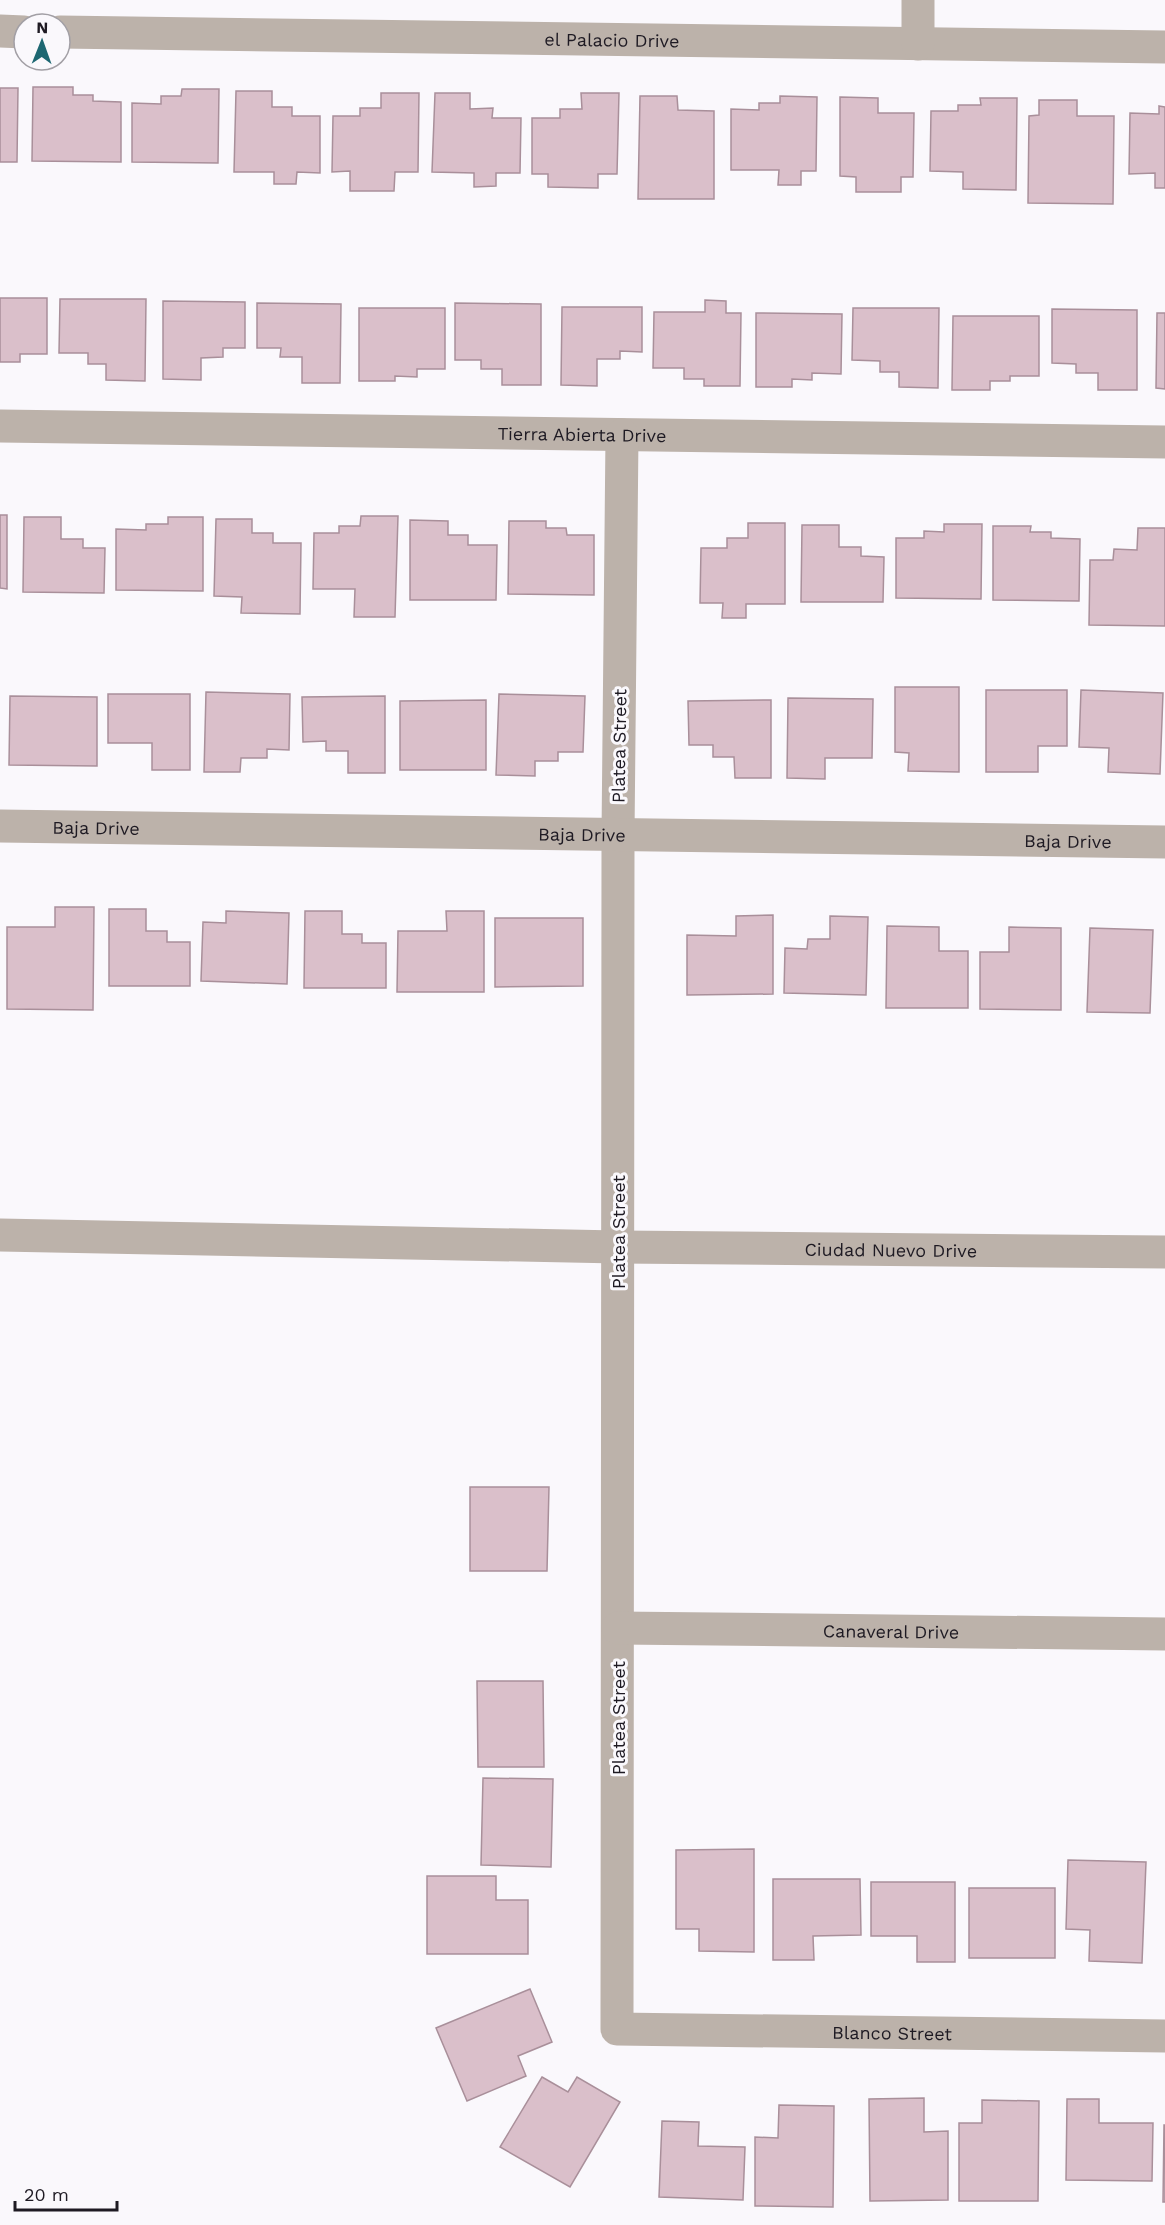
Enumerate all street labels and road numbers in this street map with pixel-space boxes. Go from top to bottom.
street label: el Palacio Drive [544,28,680,51]
street label: Tierra Abierta Drive [497,422,667,446]
street label: Platea Street [608,688,631,803]
street label: Baja Drive [52,816,140,838]
street label: Baja Drive [538,823,626,845]
street label: Baja Drive [1024,830,1112,852]
street label: Platea Street [608,1174,629,1289]
street label: Ciudad Nuevo Drive [804,1238,977,1261]
street label: Canaveral Drive [823,1620,959,1642]
street label: Platea Street [608,1660,629,1775]
street label: Blanco Street [832,2021,952,2044]

